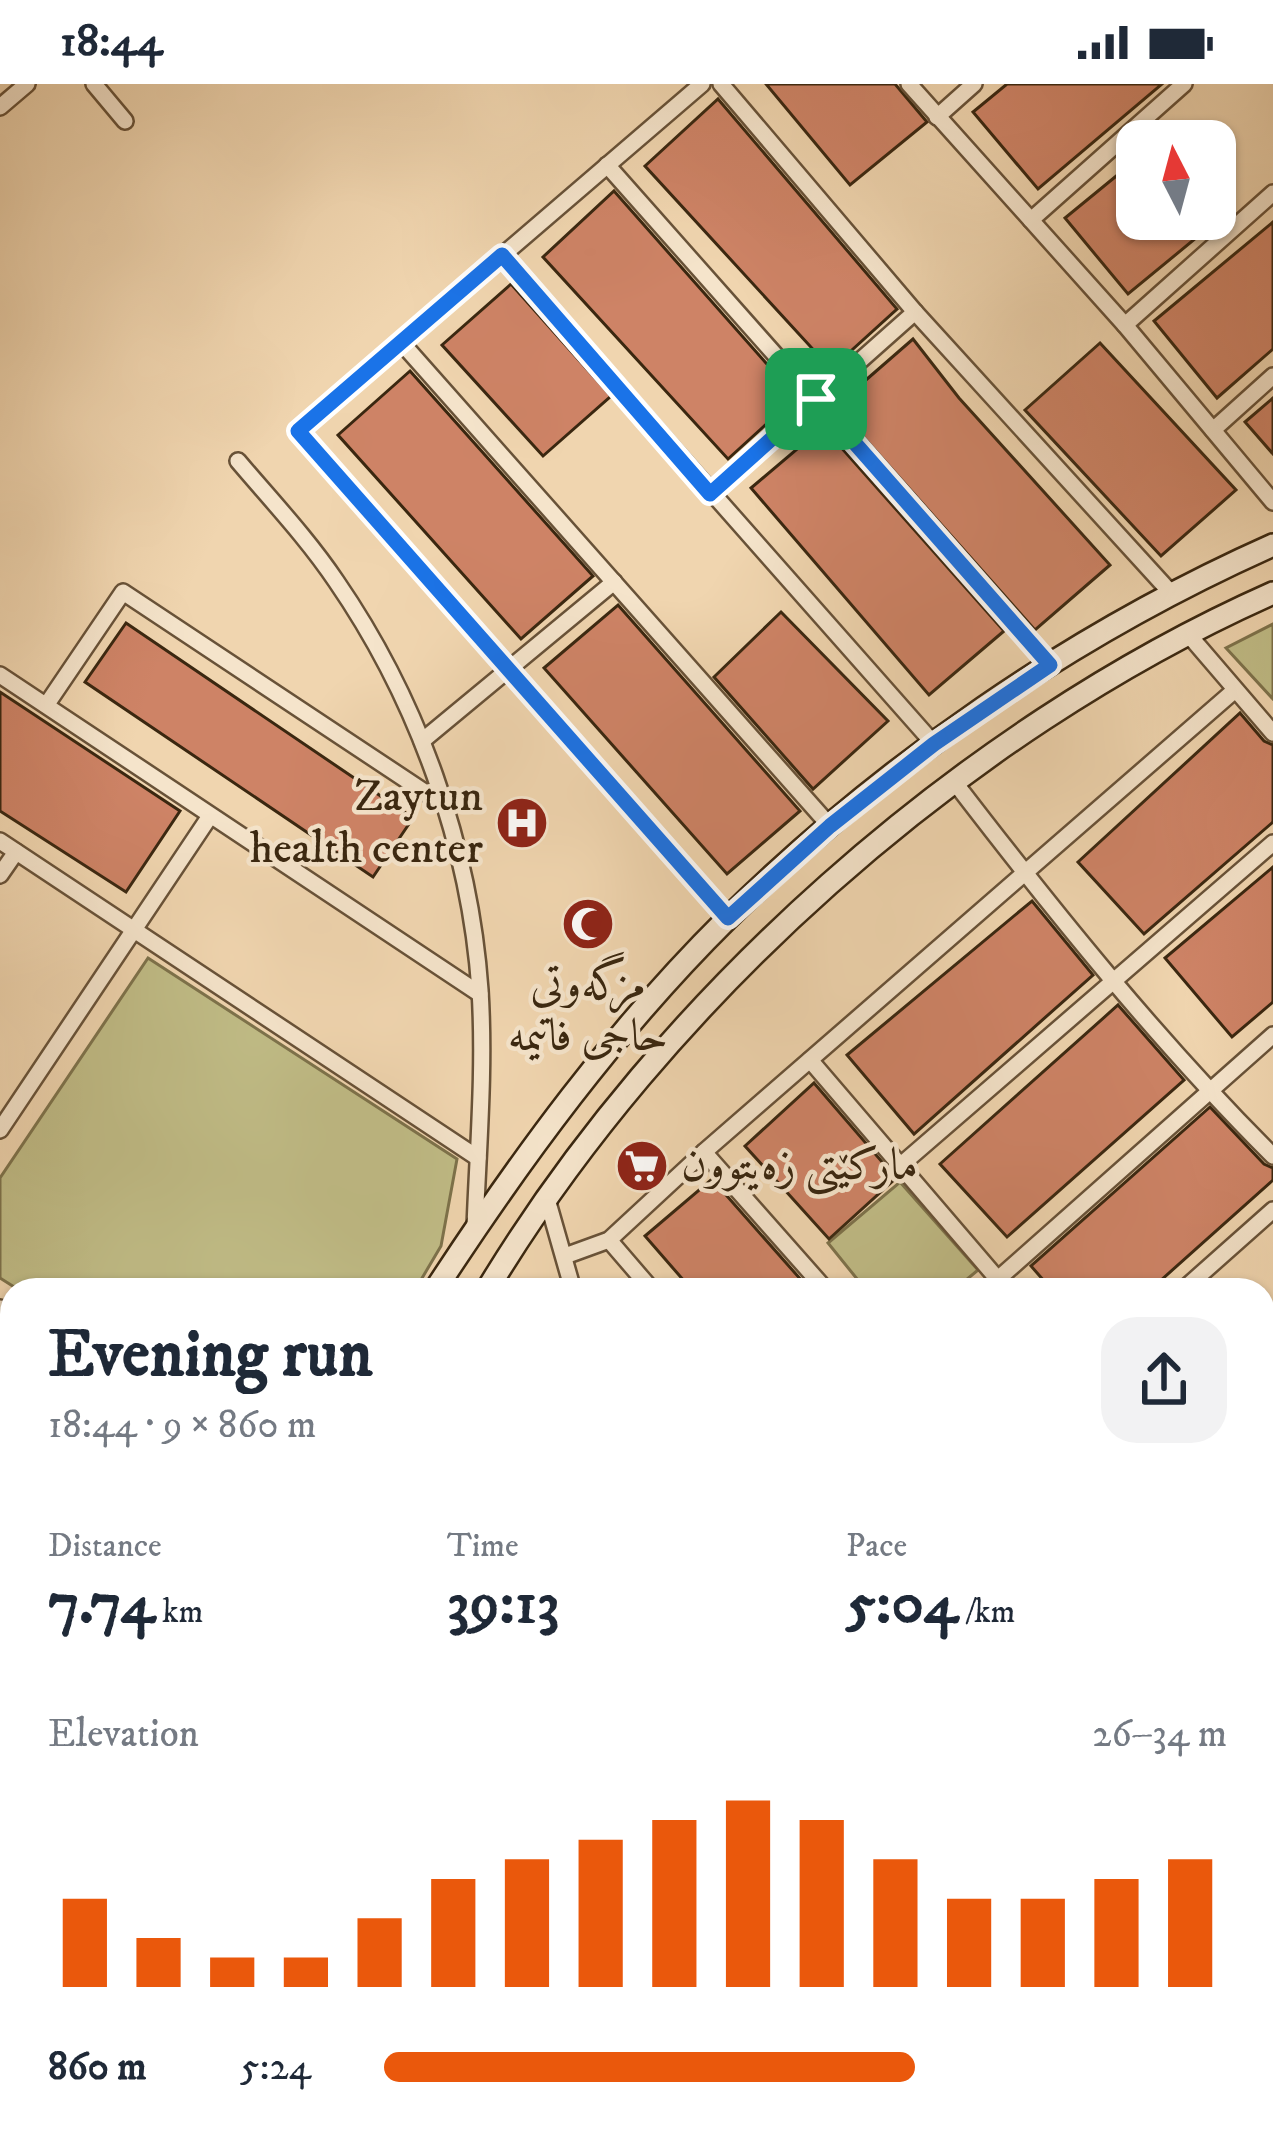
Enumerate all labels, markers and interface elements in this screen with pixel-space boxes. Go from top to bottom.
text: 18:44 [60,14,163,70]
north arrow [1116,120,1236,240]
map controls [1116,120,1236,240]
pin [765,348,867,450]
icon: arrive [783,366,849,432]
place label: Zaytun health center [250,769,483,877]
hospital icon: Zaytun health center [494,795,550,851]
mosque icon: مزگەوتی حاجی فاتیمە [560,896,616,952]
place label: مزگەوتی حاجی فاتیمە [508,951,668,1065]
supermarket icon: مارکێتی زەیتوون [614,1138,670,1194]
place label: مارکێتی زەیتوون [681,1138,918,1196]
text: Evening run [48,1315,373,1397]
button: share [1101,1317,1227,1443]
text: 18:44 · 9 × 860 m [48,1401,316,1450]
text: Distance [48,1526,162,1567]
text: Time [447,1526,519,1567]
text: Pace [846,1526,907,1567]
text: 7.74 [48,1567,155,1642]
text: 39:13 [447,1567,559,1642]
text: 5:04 [846,1567,958,1642]
text: km [155,1592,203,1633]
text: /km [958,1592,1015,1633]
text: Elevation [48,1710,199,1759]
text: 26–34 m [1092,1710,1227,1759]
text: 860 m [48,2043,146,2092]
text: 5:24 [240,2043,311,2092]

